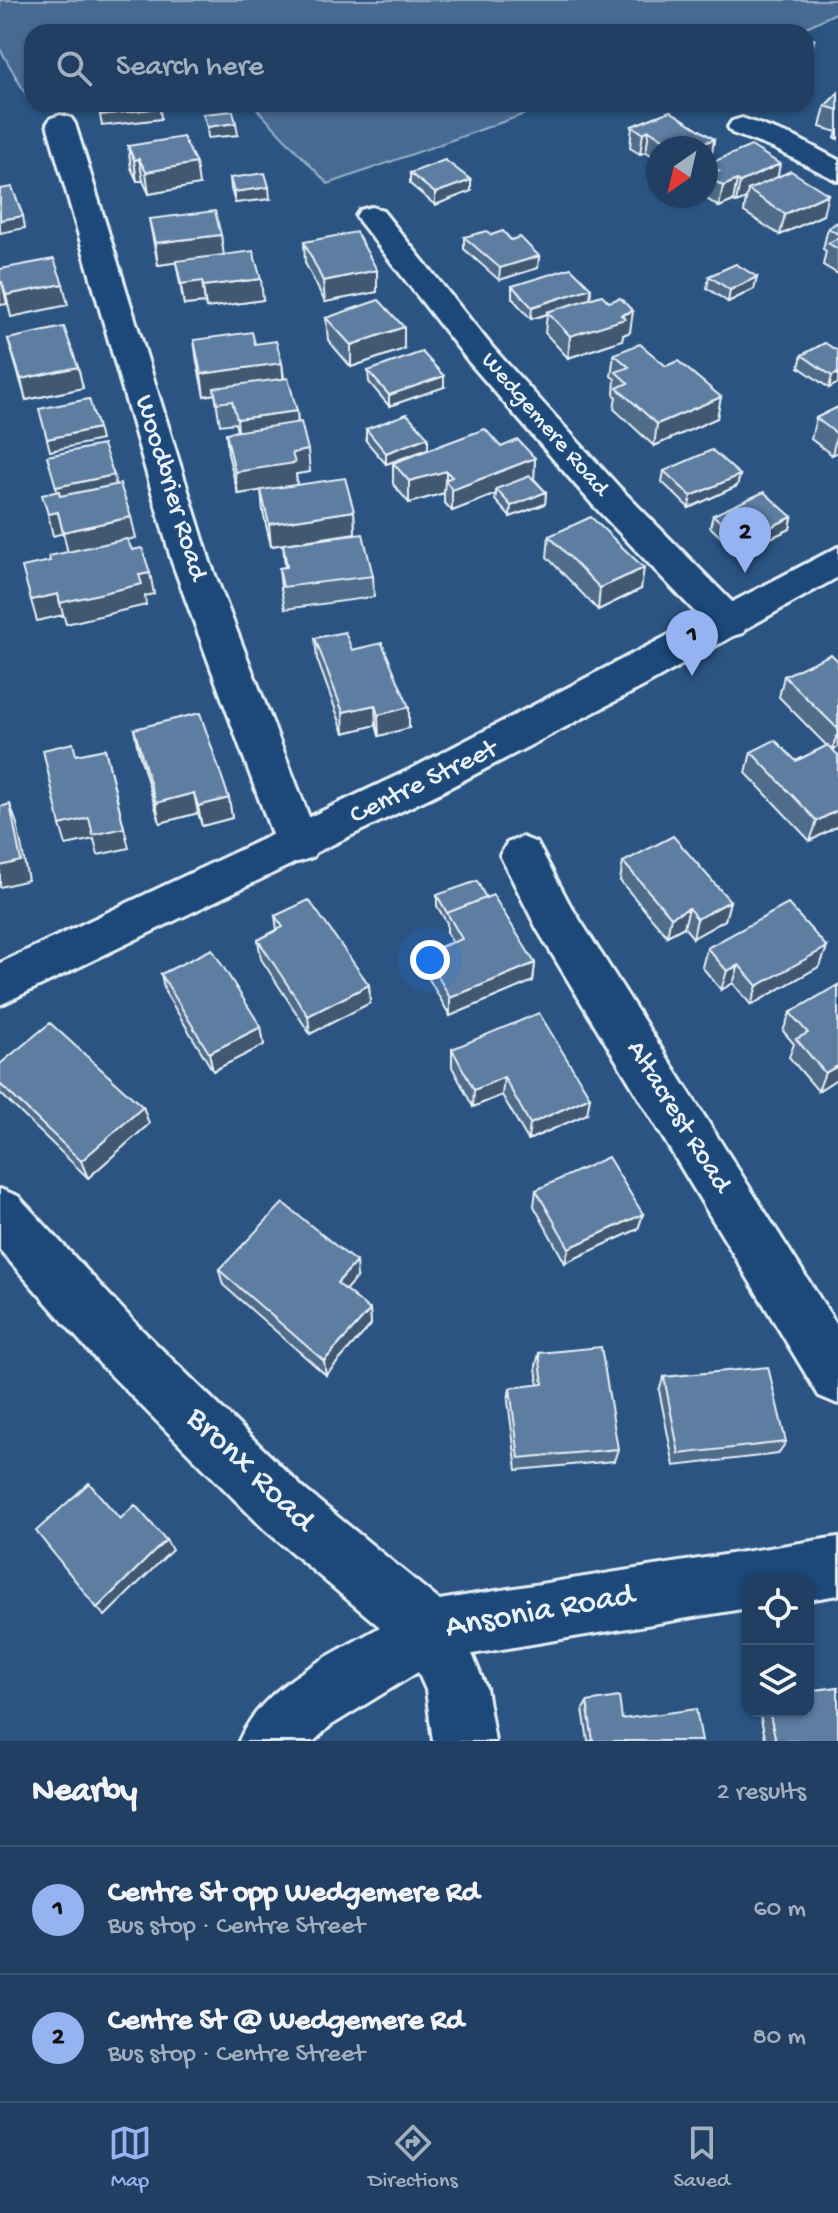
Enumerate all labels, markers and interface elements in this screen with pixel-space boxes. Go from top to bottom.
search box [24,24,814,112]
icon: search [52,46,96,90]
text: Search here [116,51,264,86]
north arrow [646,136,718,208]
street label: Wedgemere Road [474,347,616,504]
street label: Woodbrier Road [126,391,215,587]
pin: 2 [719,507,771,573]
pin: 1 [666,610,718,676]
street label: Centre Street [345,732,505,833]
your location [410,940,450,980]
street label: Altacrest Road [618,1035,739,1201]
street label: Bronx Road [176,1399,324,1544]
map controls [742,1573,814,1717]
button: locate [742,1573,814,1645]
street label: Ansonia Road [442,1576,641,1649]
button: layers [742,1645,814,1717]
text: Nearby [32,1773,137,1813]
text: 2 results [717,1778,806,1809]
text: Centre St opp Wedgemere Rd [108,1877,479,1912]
text: 1 [53,1895,63,1926]
text: 60 m [753,1895,806,1926]
text: Bus stop · Centre Street [108,1912,365,1943]
text: Centre St @ Wedgemere Rd [108,2005,464,2040]
text: 2 [52,2023,64,2054]
text: 80 m [752,2023,806,2054]
text: Bus stop · Centre Street [108,2040,365,2071]
tab: Map [108,2121,152,2195]
tab: Directions [368,2121,458,2195]
tab: Saved [674,2121,730,2195]

